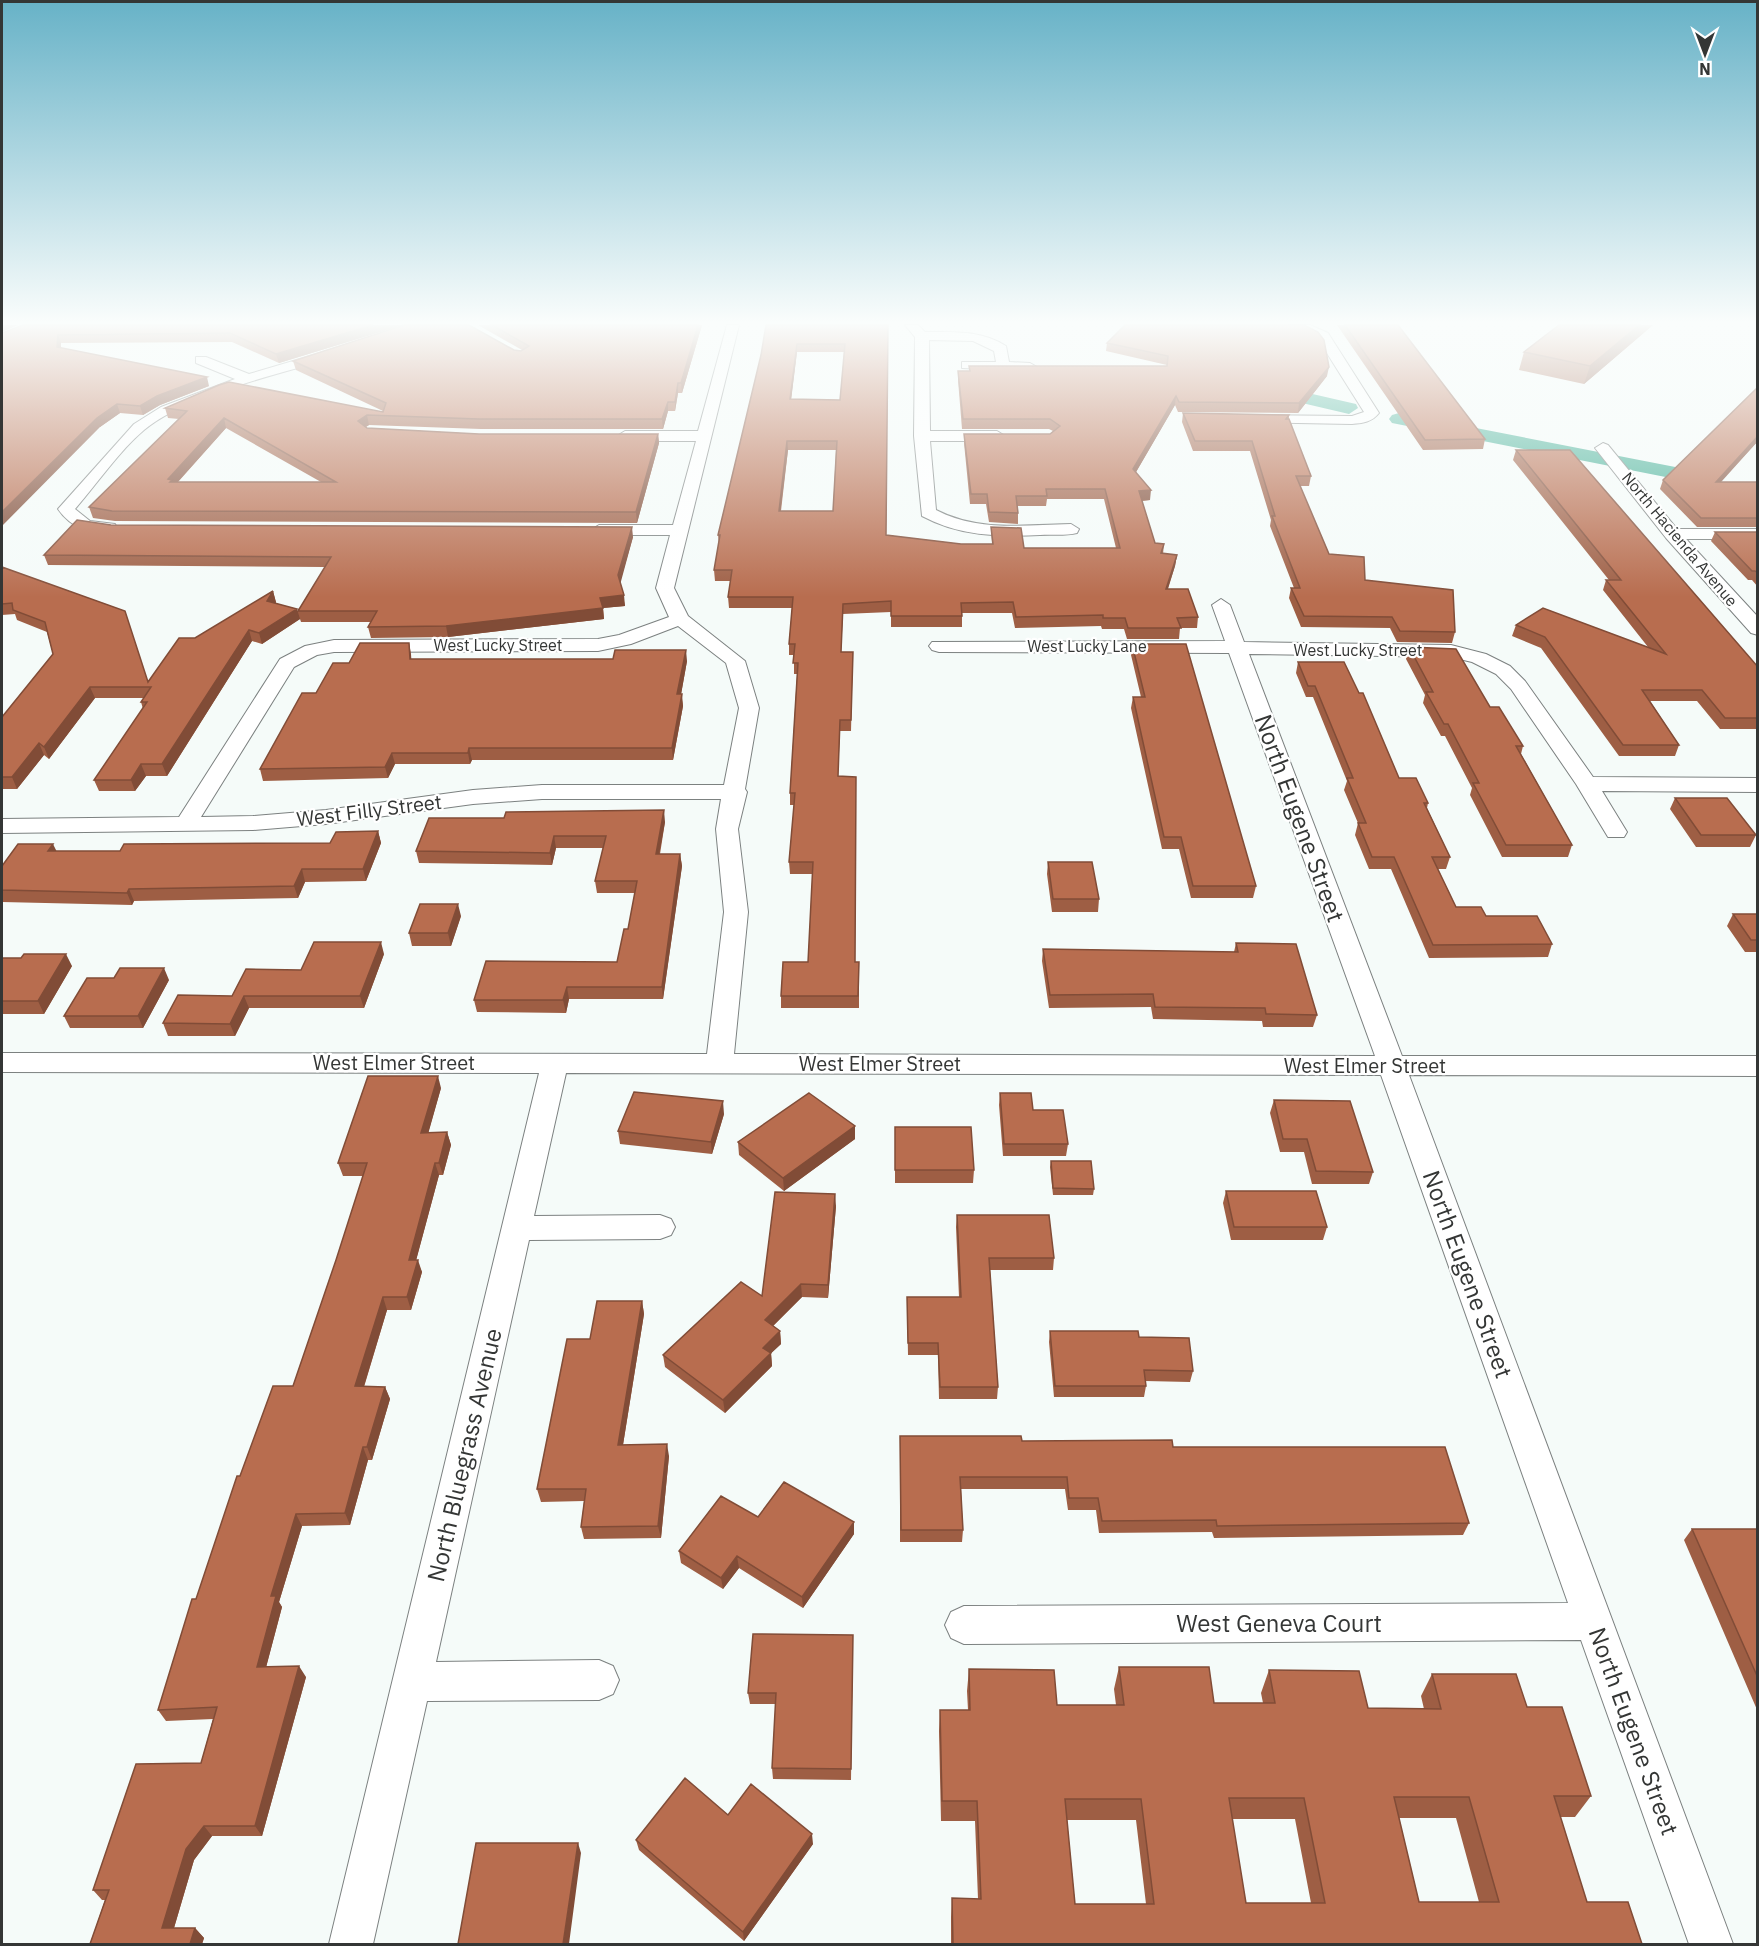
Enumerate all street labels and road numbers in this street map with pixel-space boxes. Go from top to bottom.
street label: North Hacienda Avenue [1618,468,1742,611]
street label: West Lucky Street [434,635,562,655]
street label: West Lucky Lane [1027,636,1147,656]
street label: West Lucky Street [1294,640,1422,660]
street label: North Eugene Street [1248,710,1352,926]
street label: West Filly Street [295,788,443,832]
street label: West Elmer Street [313,1049,475,1076]
street label: West Elmer Street [799,1050,961,1077]
street label: West Elmer Street [1284,1052,1446,1079]
street label: North Eugene Street [1416,1166,1520,1382]
street label: North Bluegrass Avenue [419,1325,509,1585]
street label: West Geneva Court [1176,1607,1382,1639]
street label: North Eugene Street [1582,1623,1686,1839]

